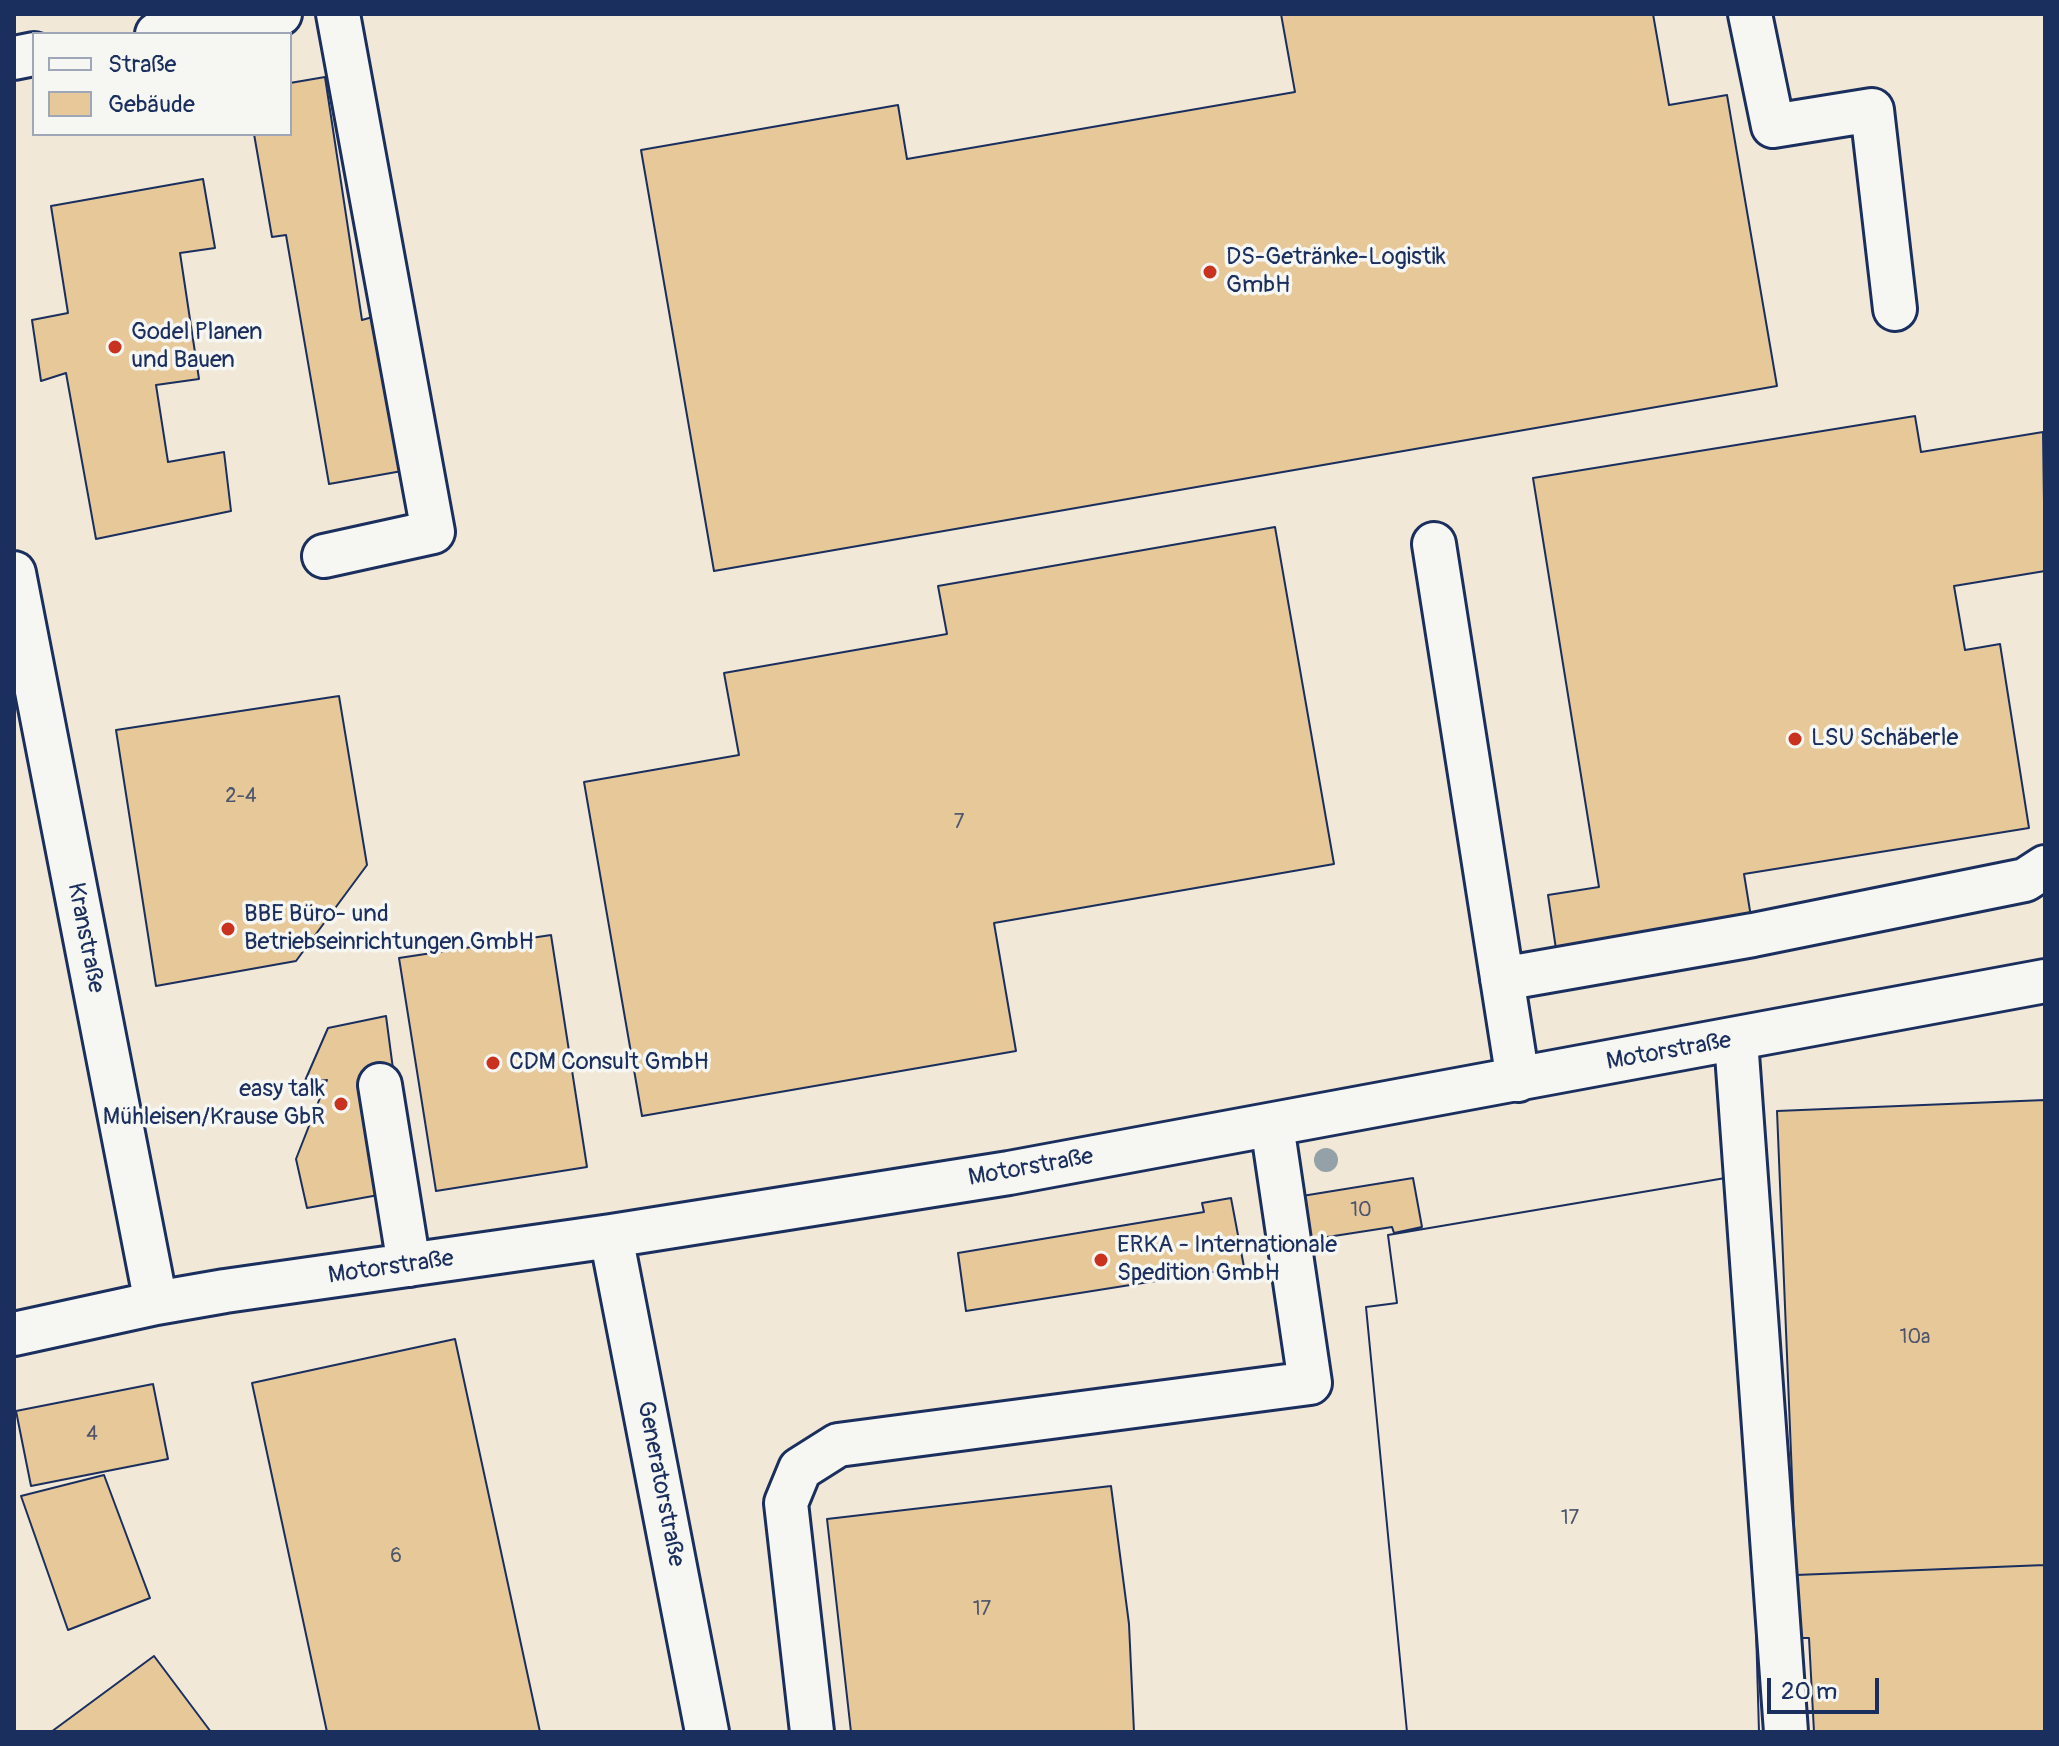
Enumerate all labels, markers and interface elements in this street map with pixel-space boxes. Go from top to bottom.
legend [32,32,292,136]
text: Straße [108,50,176,79]
text: Gebäude [108,90,195,119]
place label: DS-Getränke-Logistik GmbH [1226,244,1446,300]
marker: DS-Getränke-Logistik GmbH [1201,263,1219,281]
place label: Godel Planen und Bauen [131,319,262,375]
marker: Godel Planen und Bauen [106,338,124,356]
place label: LSU Schäberle [1811,725,1958,753]
marker: LSU Schäberle [1786,730,1804,748]
house number: 2-4 [225,785,257,809]
house number: 7 [954,811,964,835]
street label: Kranstraße [60,880,110,996]
place label: BBE Büro- und Betriebseinrichtungen GmbH [244,901,534,957]
marker: BBE Büro- und Betriebseinrichtungen GmbH [219,920,237,938]
street label: Motorstraße [1604,1027,1734,1077]
place label: CDM Consult GmbH [509,1049,709,1077]
marker: CDM Consult GmbH [484,1054,502,1072]
place label: easy talk Mühleisen/Krause GbR [103,1076,325,1132]
marker: easy talk Mühleisen/Krause GbR [332,1095,350,1113]
street label: Motorstraße [966,1143,1096,1193]
house number: 10 [1350,1199,1372,1223]
place label: ERKA - Internationale Spedition GmbH [1117,1232,1337,1288]
street label: Motorstraße [326,1245,456,1291]
marker: ERKA - Internationale Spedition GmbH [1092,1251,1110,1269]
house number: 10a [1900,1326,1930,1350]
street label: Generatorstraße [630,1399,690,1569]
house number: 4 [86,1423,98,1447]
house number: 17 [1561,1507,1579,1531]
house number: 6 [390,1545,402,1569]
house number: 17 [973,1598,991,1622]
scale bar [1771,1662,1883,1712]
text: 20 m [1781,1677,1837,1706]

